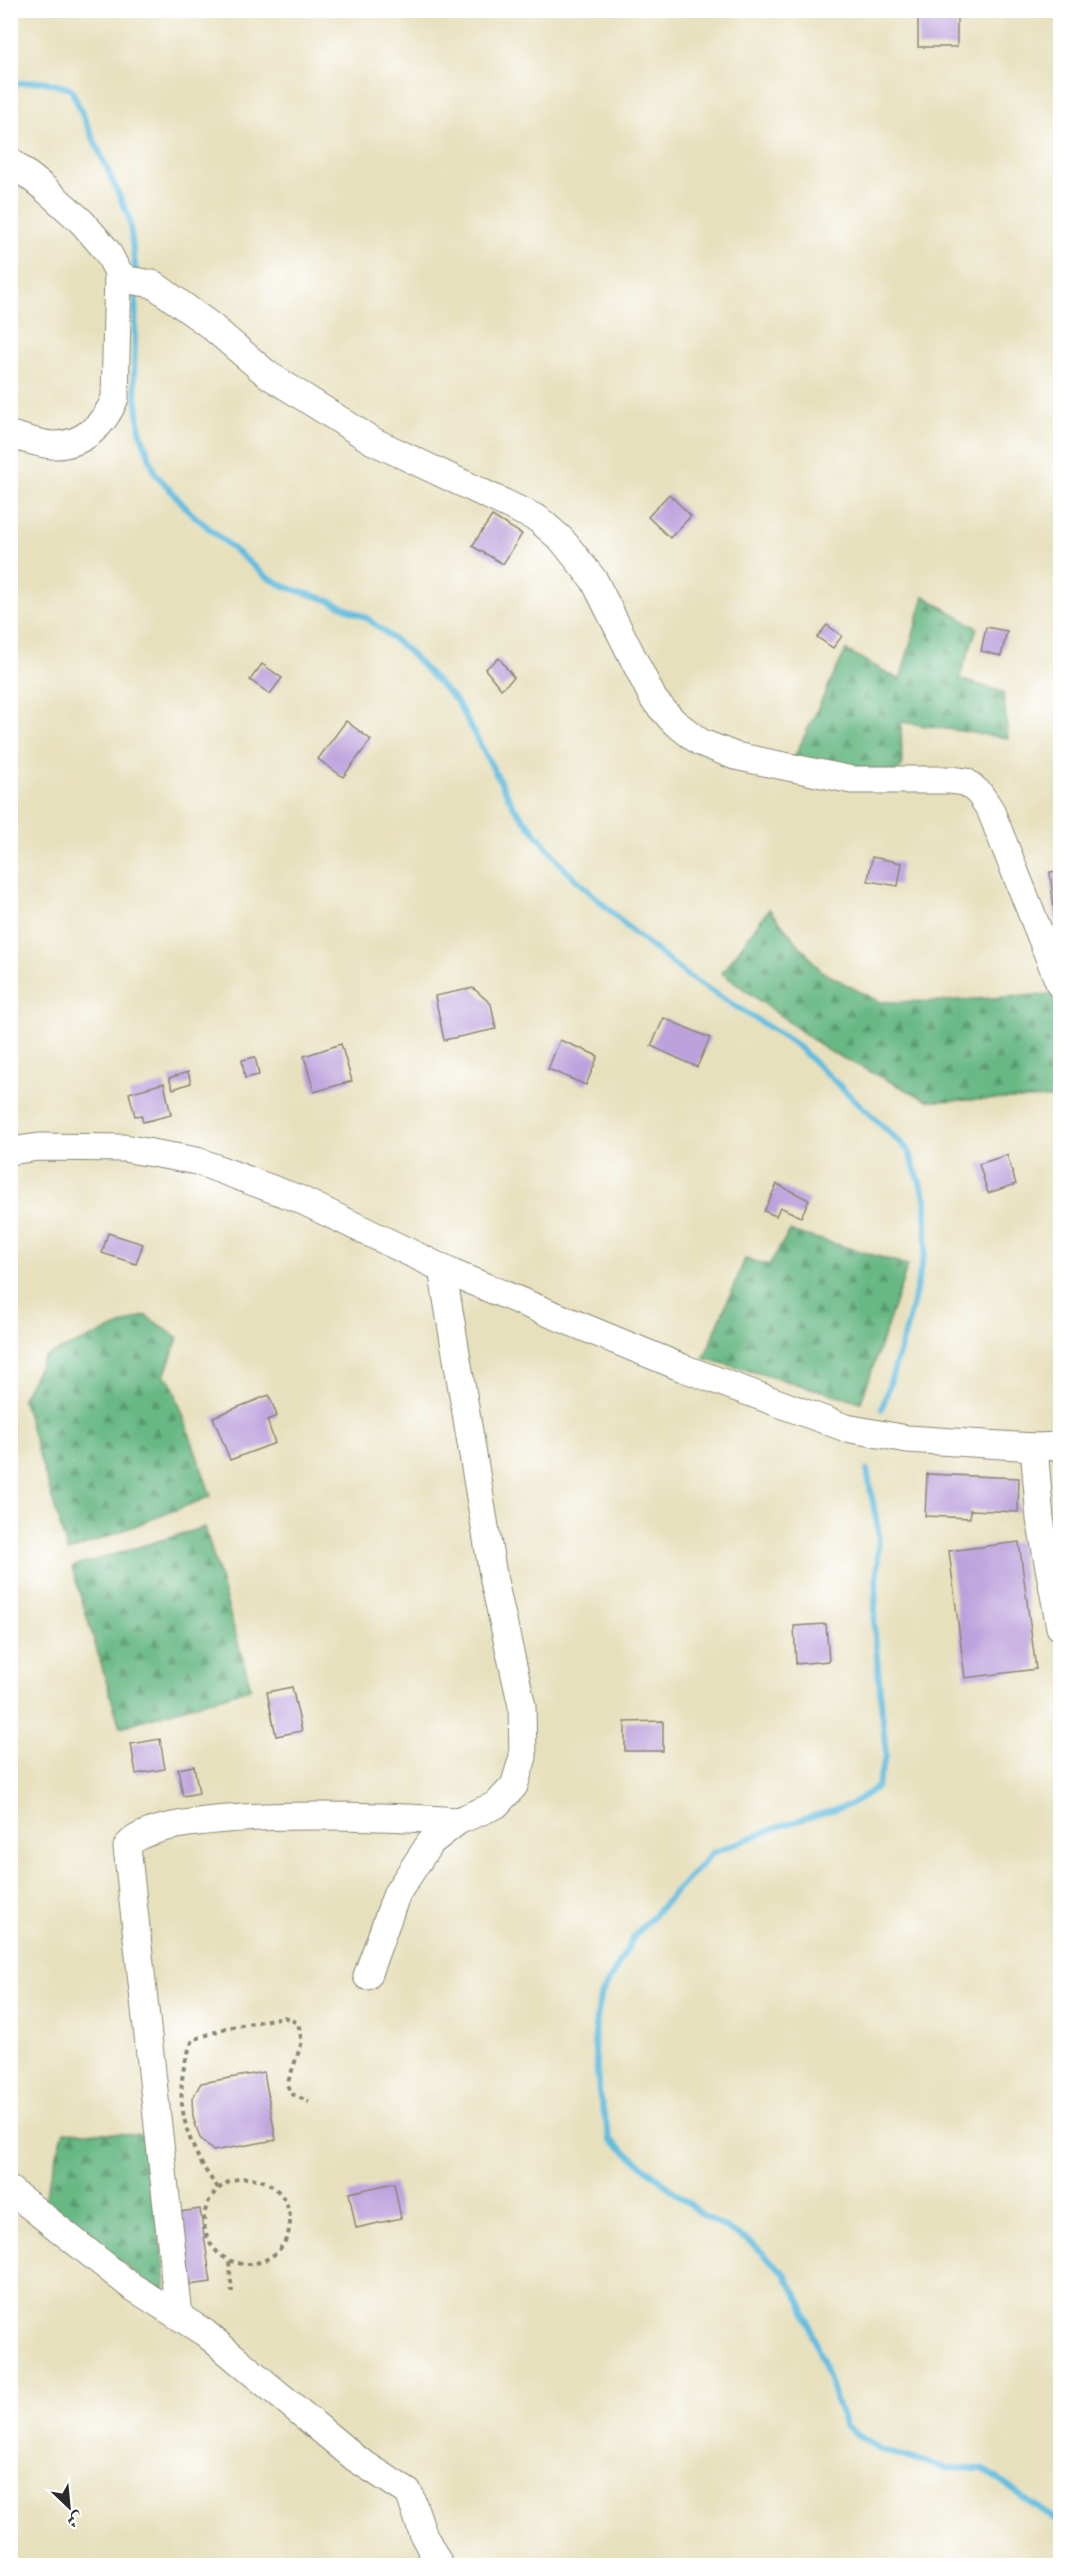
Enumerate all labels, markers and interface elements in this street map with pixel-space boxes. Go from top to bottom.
north arrow [39,2477,99,2537]
text: ش [64,2508,87,2533]

